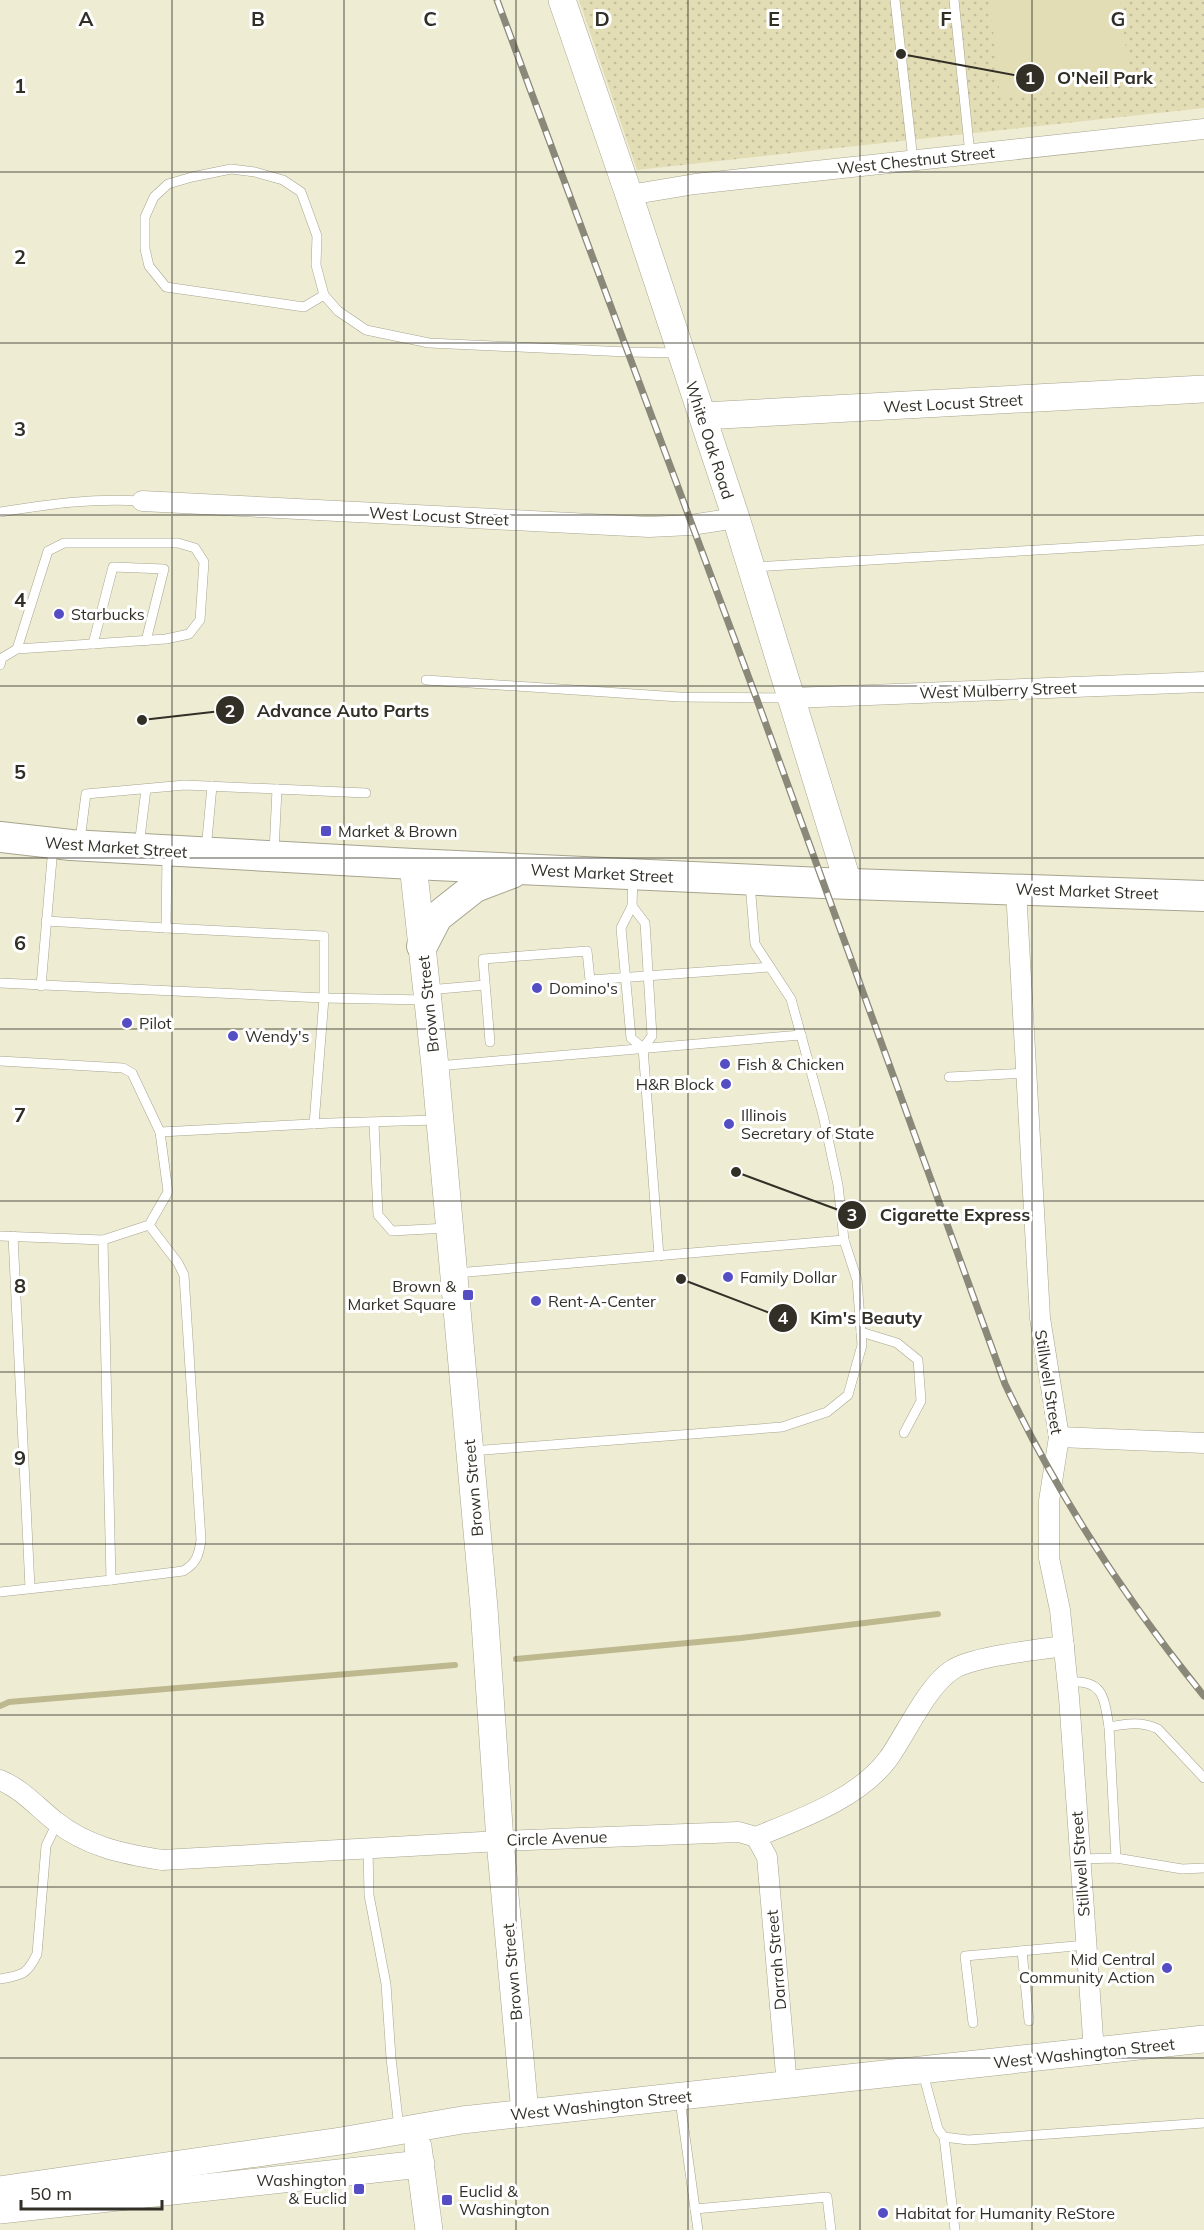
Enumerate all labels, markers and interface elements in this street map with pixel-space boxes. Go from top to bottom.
text: A [79,6,94,31]
text: B [251,6,265,31]
text: C [423,6,437,31]
text: D [594,6,610,31]
text: E [768,6,780,31]
text: F [940,6,952,31]
text: G [1111,6,1125,31]
callout: O'Neil Park [1015,60,1165,96]
text: 1 [1025,66,1035,89]
text: O'Neil Park [1057,66,1154,89]
text: 1 [14,73,26,98]
street label: West Chestnut Street [836,142,996,178]
text: 2 [14,244,26,269]
street label: White Oak Road [681,378,739,502]
street label: West Locust Street [883,389,1024,417]
text: 3 [14,416,26,441]
street label: West Locust Street [369,502,510,530]
text: 4 [14,587,26,612]
place label: Starbucks [71,604,145,624]
marker: Starbucks [52,607,66,621]
street label: West Mulberry Street [919,677,1077,703]
callout: Advance Auto Parts [215,692,441,728]
text: 2 [225,699,235,722]
text: Advance Auto Parts [257,699,429,722]
text: 5 [14,759,26,784]
place label: Market & Brown [338,821,457,841]
marker: Market & Brown [319,824,333,838]
street label: West Market Street [44,832,188,862]
street label: West Market Street [530,859,674,887]
street label: West Market Street [1015,879,1159,904]
text: 6 [14,930,26,955]
street label: Brown Street [413,954,443,1053]
place label: Domino's [549,978,618,998]
marker: Domino's [530,981,544,995]
place label: Pilot [139,1013,172,1033]
marker: Pilot [120,1016,134,1030]
place label: Wendy's [245,1026,310,1046]
marker: Wendy's [226,1029,240,1043]
place label: Fish & Chicken [737,1054,844,1074]
marker: Fish & Chicken [718,1057,732,1071]
place label: H&R Block [636,1074,715,1094]
marker: H&R Block [719,1077,733,1091]
text: 7 [14,1102,26,1127]
place label: Illinois Secretary of State [741,1105,874,1143]
marker: Illinois Secretary of State [722,1117,736,1131]
callout: Cigarette Express [837,1197,1042,1233]
text: 3 [847,1203,857,1226]
text: Cigarette Express [880,1203,1030,1226]
place label: Family Dollar [740,1267,837,1287]
marker: Family Dollar [721,1270,735,1284]
text: 8 [14,1273,26,1298]
place label: Brown & Market Square [348,1276,456,1314]
marker: Brown & Market Square [461,1288,475,1302]
place label: Rent-A-Center [548,1291,656,1311]
marker: Rent-A-Center [529,1294,543,1308]
callout: Kim's Beauty [768,1300,934,1336]
text: 4 [778,1306,789,1329]
text: Kim's Beauty [810,1306,922,1329]
street label: Stillwell Street [1031,1328,1067,1436]
street label: Brown Street [459,1438,487,1537]
text: 9 [14,1445,26,1470]
street label: Stillwell Street [1066,1810,1094,1917]
street label: Circle Avenue [506,1826,608,1850]
street label: Darrah Street [762,1909,790,2011]
street label: Brown Street [498,1922,526,2021]
place label: Mid Central Community Action [1019,1949,1155,1987]
marker: Mid Central Community Action [1160,1961,1174,1975]
street label: West Washington Street [992,2033,1176,2072]
street label: West Washington Street [509,2085,693,2124]
place label: Washington & Euclid [256,2170,347,2208]
scale bar [21,2173,162,2211]
place label: Euclid & Washington [459,2181,550,2219]
text: 50 m [30,2182,72,2205]
marker: Washington & Euclid [352,2182,366,2196]
marker: Euclid & Washington [440,2193,454,2207]
place label: Habitat for Humanity ReStore [895,2203,1115,2223]
marker: Habitat for Humanity ReStore [876,2206,890,2220]

